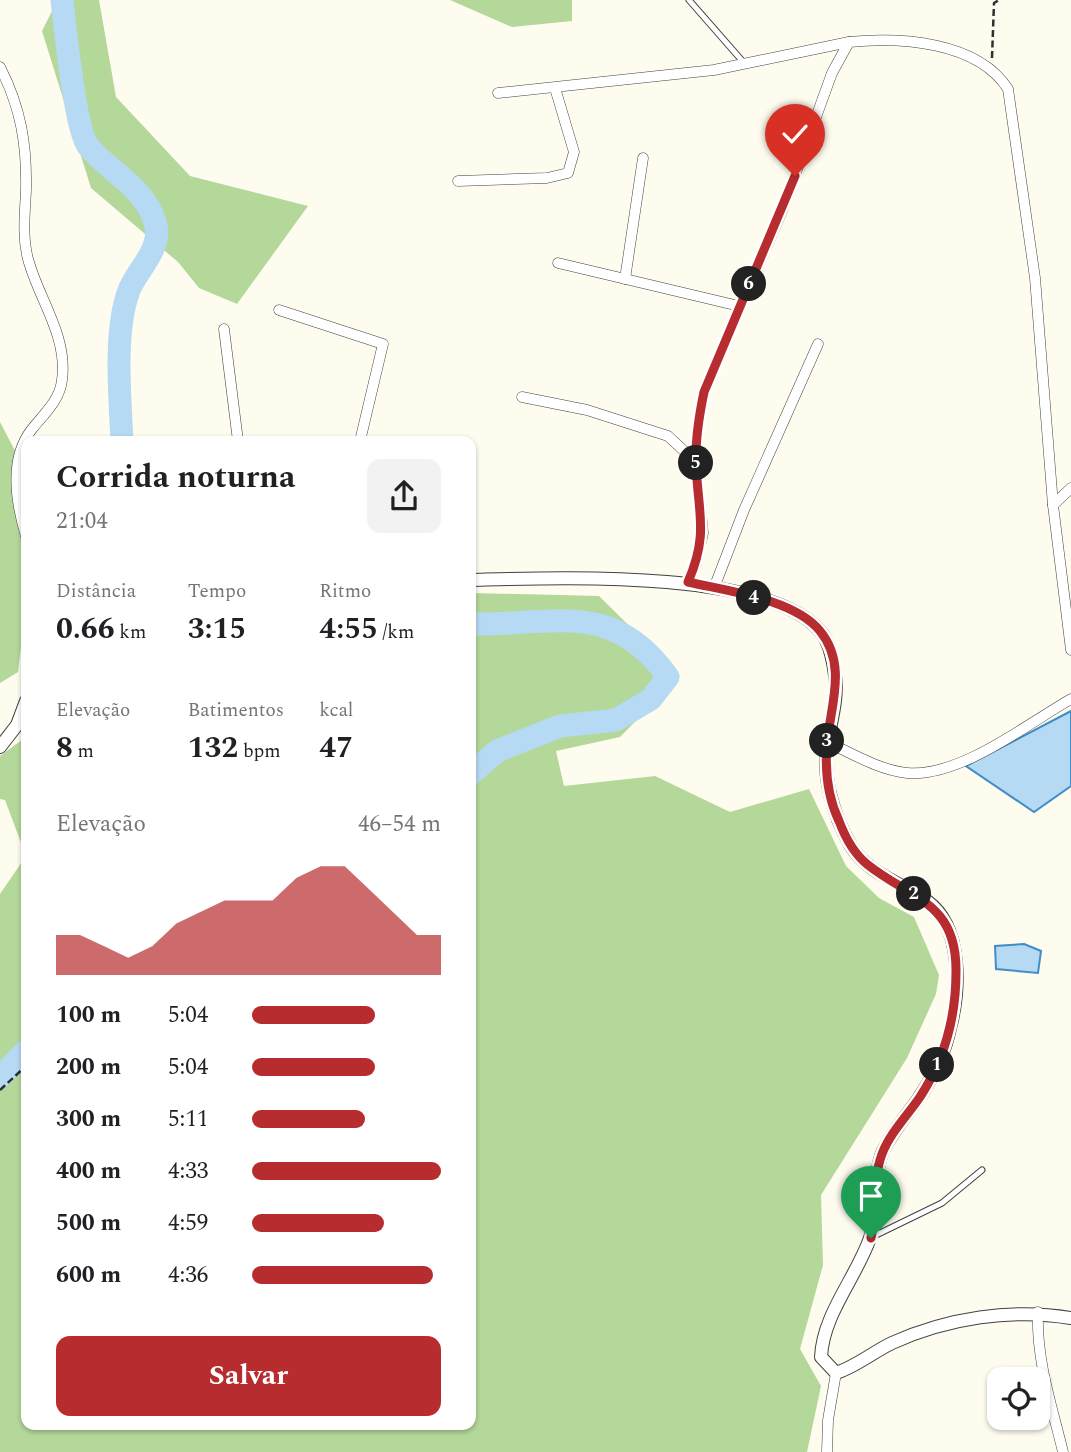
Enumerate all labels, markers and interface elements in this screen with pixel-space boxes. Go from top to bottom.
pin [765,104,825,176]
icon: check [776,115,814,153]
pin: 6 [732,266,766,302]
text: 6 [743,269,754,298]
pin: 5 [678,446,714,480]
text: 5 [690,448,701,477]
text: Corrida noturna [56,453,296,502]
button: share [367,459,441,533]
text: 21:04 [56,504,108,539]
text: Distância [56,577,136,606]
text: Tempo [188,577,246,606]
text: Ritmo [319,577,371,606]
pin: 4 [736,580,772,616]
text: 4 [748,583,759,612]
text: 0.66 [56,606,115,652]
text: 3:15 [188,606,246,652]
text: 4:55 [319,606,378,652]
text: km [115,618,146,647]
text: /km [378,618,414,647]
text: Elevação [56,696,130,725]
text: Batimentos [188,696,284,725]
text: kcal [319,696,353,725]
pin: 3 [810,724,844,758]
text: 8 [56,725,73,771]
text: 132 [188,725,238,771]
text: 47 [319,725,353,771]
text: 3 [821,726,832,755]
text: m [73,737,94,766]
text: bpm [238,737,281,766]
text: Elevação [56,807,146,842]
text: 46–54 m [358,807,441,842]
pin: 2 [897,876,932,912]
text: 2 [908,879,919,908]
text: 100 m [56,998,121,1033]
text: 5:04 [168,998,208,1033]
pin: 1 [920,1048,954,1082]
text: 200 m [56,1050,121,1085]
text: 5:04 [168,1050,208,1085]
text: 1 [931,1050,942,1079]
text: 300 m [56,1102,121,1137]
text: 5:11 [168,1102,208,1137]
text: 400 m [56,1154,121,1189]
text: 4:33 [168,1154,208,1189]
pin [841,1166,901,1238]
icon: arrive [852,1177,890,1215]
text: 500 m [56,1206,121,1241]
text: 4:59 [168,1206,208,1241]
text: 600 m [56,1258,121,1293]
text: 4:36 [168,1258,208,1293]
button: Salvar [56,1336,441,1416]
map controls [987,1367,1050,1430]
button: locate [987,1367,1050,1430]

